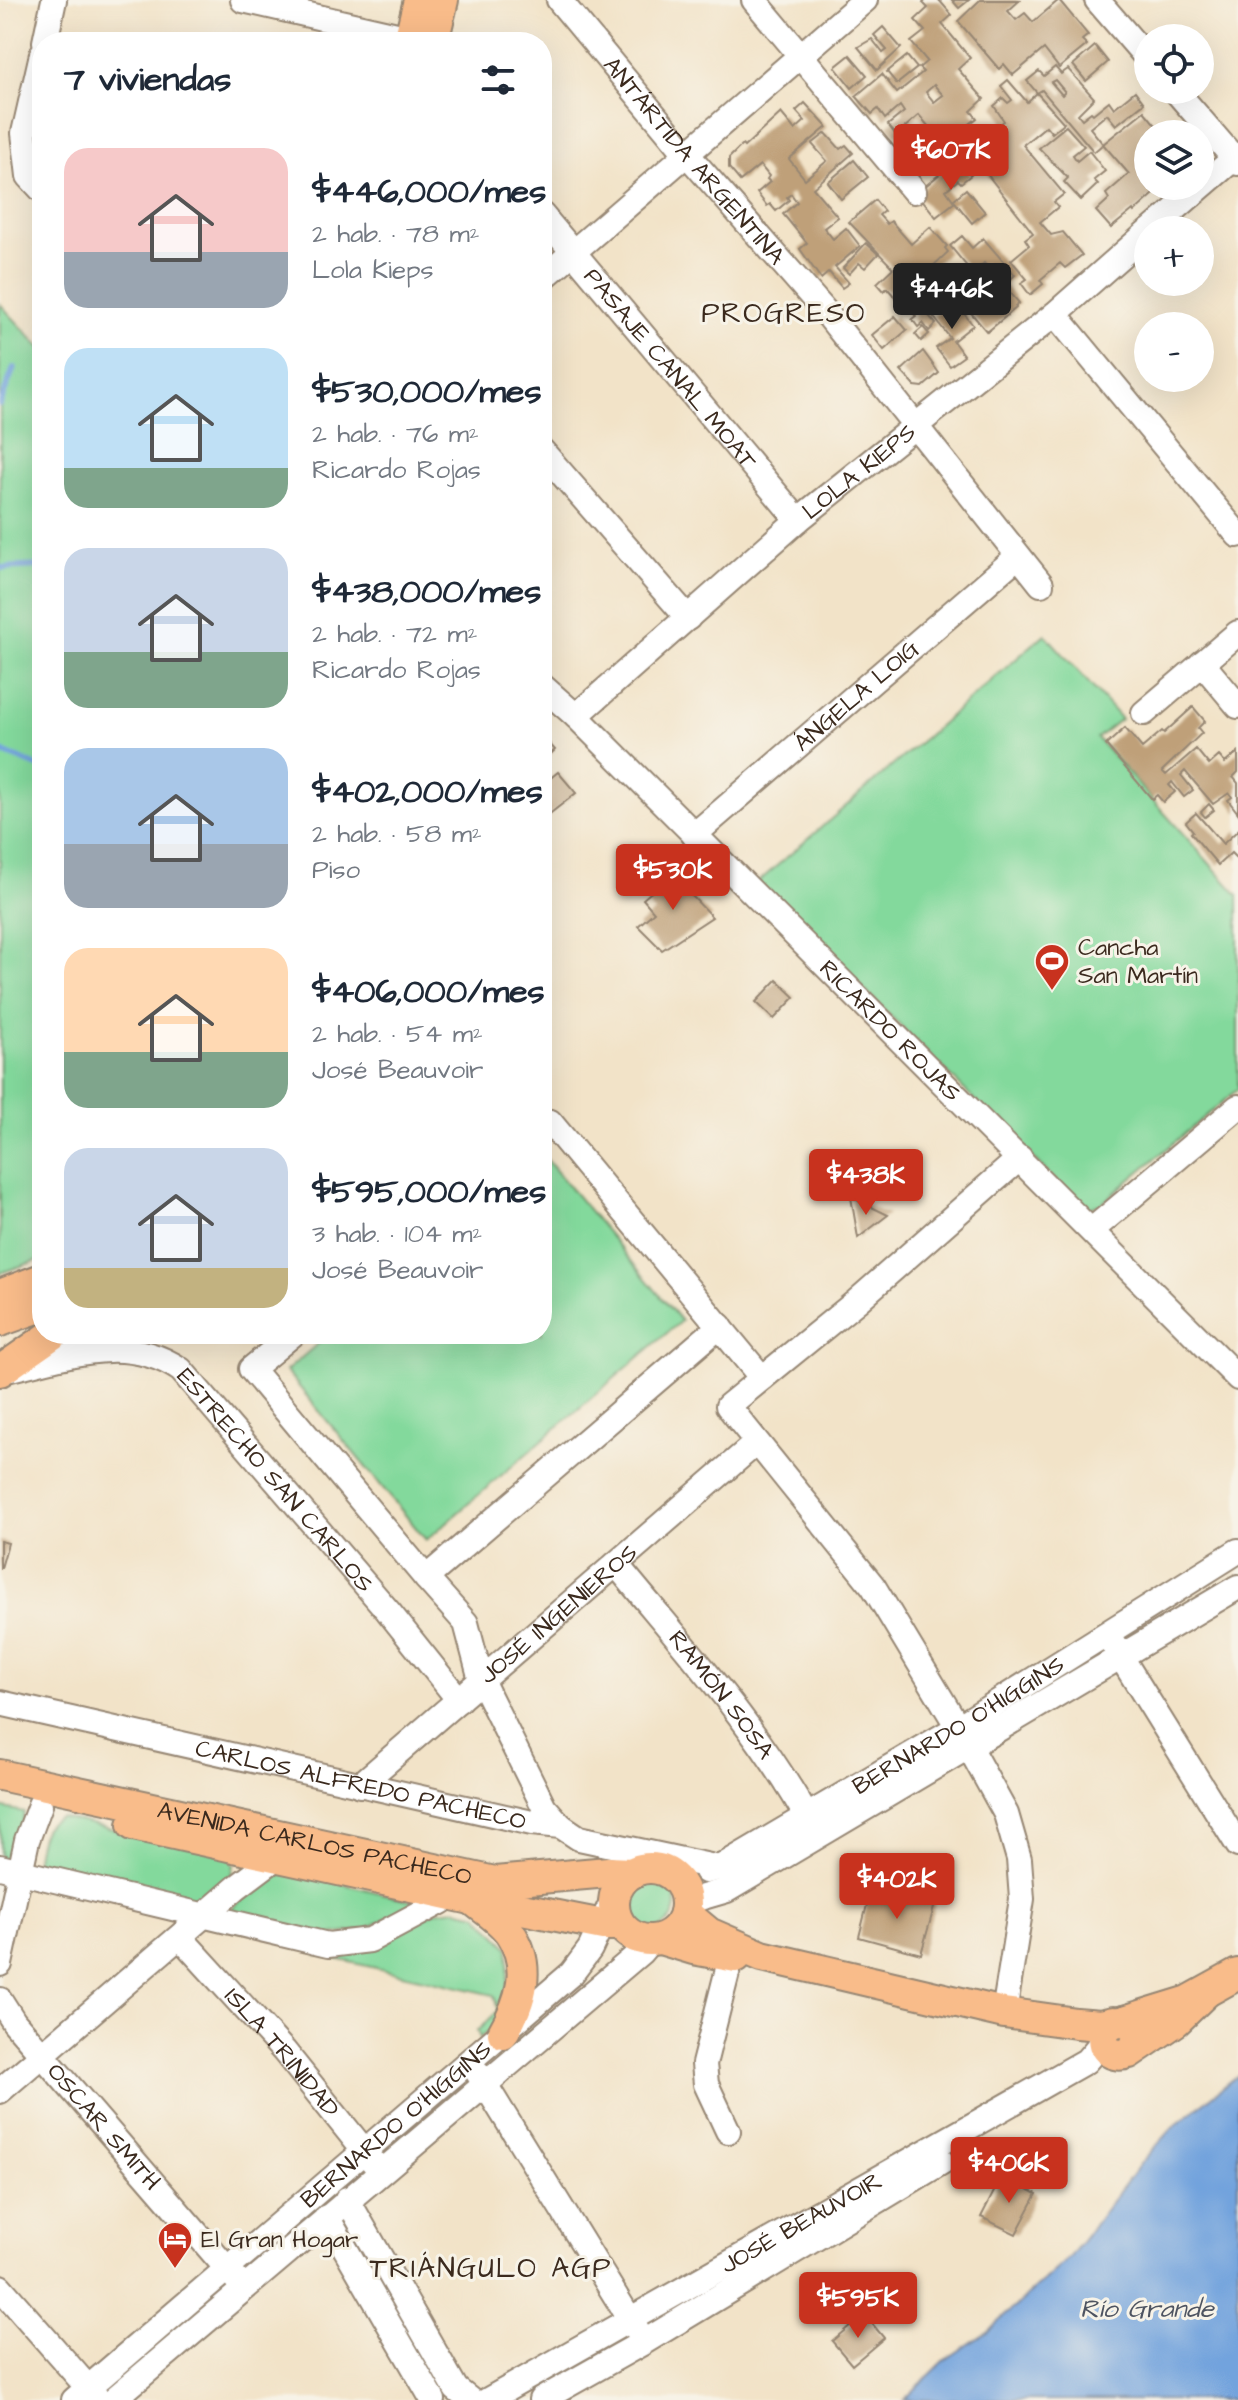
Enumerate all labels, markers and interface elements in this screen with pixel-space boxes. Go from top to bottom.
map controls [1134,24,1214,392]
button: locate [1134,24,1214,104]
street label: ANTÁRTIDA ARGENTINA [595,50,793,273]
text: 7 viviendas [64,56,231,104]
icon: filters [476,58,520,102]
button: layers [1134,120,1214,200]
pin: $607K [895,124,1007,192]
text: $607K [912,132,990,168]
text: $446,000/mes [312,168,546,216]
icon: home [128,180,224,276]
text: 2 hab. · 78 m² [312,216,479,252]
button: + [1134,216,1214,296]
text: Lola Kieps [312,252,434,288]
street label: PASAJE CANAL MOAT [575,261,764,477]
pin: $446K [896,263,1008,331]
text: $446K [911,271,993,307]
district label: PROGRESO [701,294,867,333]
button: − [1134,312,1214,392]
text: $530,000/mes [312,368,542,416]
icon: home [128,380,224,476]
text: 2 hab. · 76 m² [312,416,479,452]
street label: LOLA KIEPS [795,416,924,528]
text: Ricardo Rojas [312,452,481,488]
text: $438,000/mes [312,568,541,616]
icon: home [128,580,224,676]
text: 2 hab. · 72 m² [312,616,477,652]
street label: ÁNGELA LOIG [787,632,927,760]
text: Ricardo Rojas [312,652,481,688]
text: $402,000/mes [312,768,543,816]
icon: home [128,780,224,876]
text: 2 hab. · 58 m² [312,816,482,852]
pin: $530K [617,844,729,912]
text: Piso [312,852,360,888]
text: $530K [634,852,712,888]
place label: Cancha San Martín [1078,931,1198,993]
sports icon: Cancha San Martín [1033,942,1071,992]
street label: RICARDO ROJAS [811,953,968,1110]
text: $406,000/mes [312,968,545,1016]
icon: home [128,980,224,1076]
text: 2 hab. · 54 m² [312,1016,483,1052]
text: José Beauvoir [312,1052,483,1088]
pin: $438K [810,1149,922,1217]
text: $438K [827,1157,905,1193]
text: $595,000/mes [312,1168,546,1216]
icon: home [128,1180,224,1276]
text: 3 hab. · 104 m² [312,1216,482,1252]
text: José Beauvoir [312,1252,483,1288]
street label: ESTRECHO SAN CARLOS [168,1361,381,1600]
street label: JOSÉ INGENIEROS [473,1537,645,1692]
street label: RAMÓN SOSA [660,1623,782,1766]
street label: BERNARDO O'HIGGINS [846,1648,1071,1804]
street label: CARLOS ALFREDO PACHECO [192,1732,529,1839]
street label: AVENIDA CARLOS PACHECO [154,1794,475,1894]
pin: $402K [841,1853,953,1921]
text: $402K [857,1861,937,1897]
street label: ISLA TRINIDAD [216,1980,347,2125]
street label: BERNARDO O'HIGGINS [293,2033,500,2217]
street label: OSCAR SMITH [39,2056,168,2198]
pin: $406K [953,2137,1065,2205]
text: $406K [969,2145,1049,2181]
street label: JOSÉ BEAUVOIR [715,2164,888,2283]
hotel icon: El Gran Hogar [156,2220,194,2270]
place label: El Gran Hogar [201,2223,358,2258]
district label: TRIÁNGULO AGP [370,2249,612,2288]
pin: $595K [802,2272,914,2340]
text: $595K [817,2280,899,2316]
water label: Río Grande [1080,2291,1216,2327]

